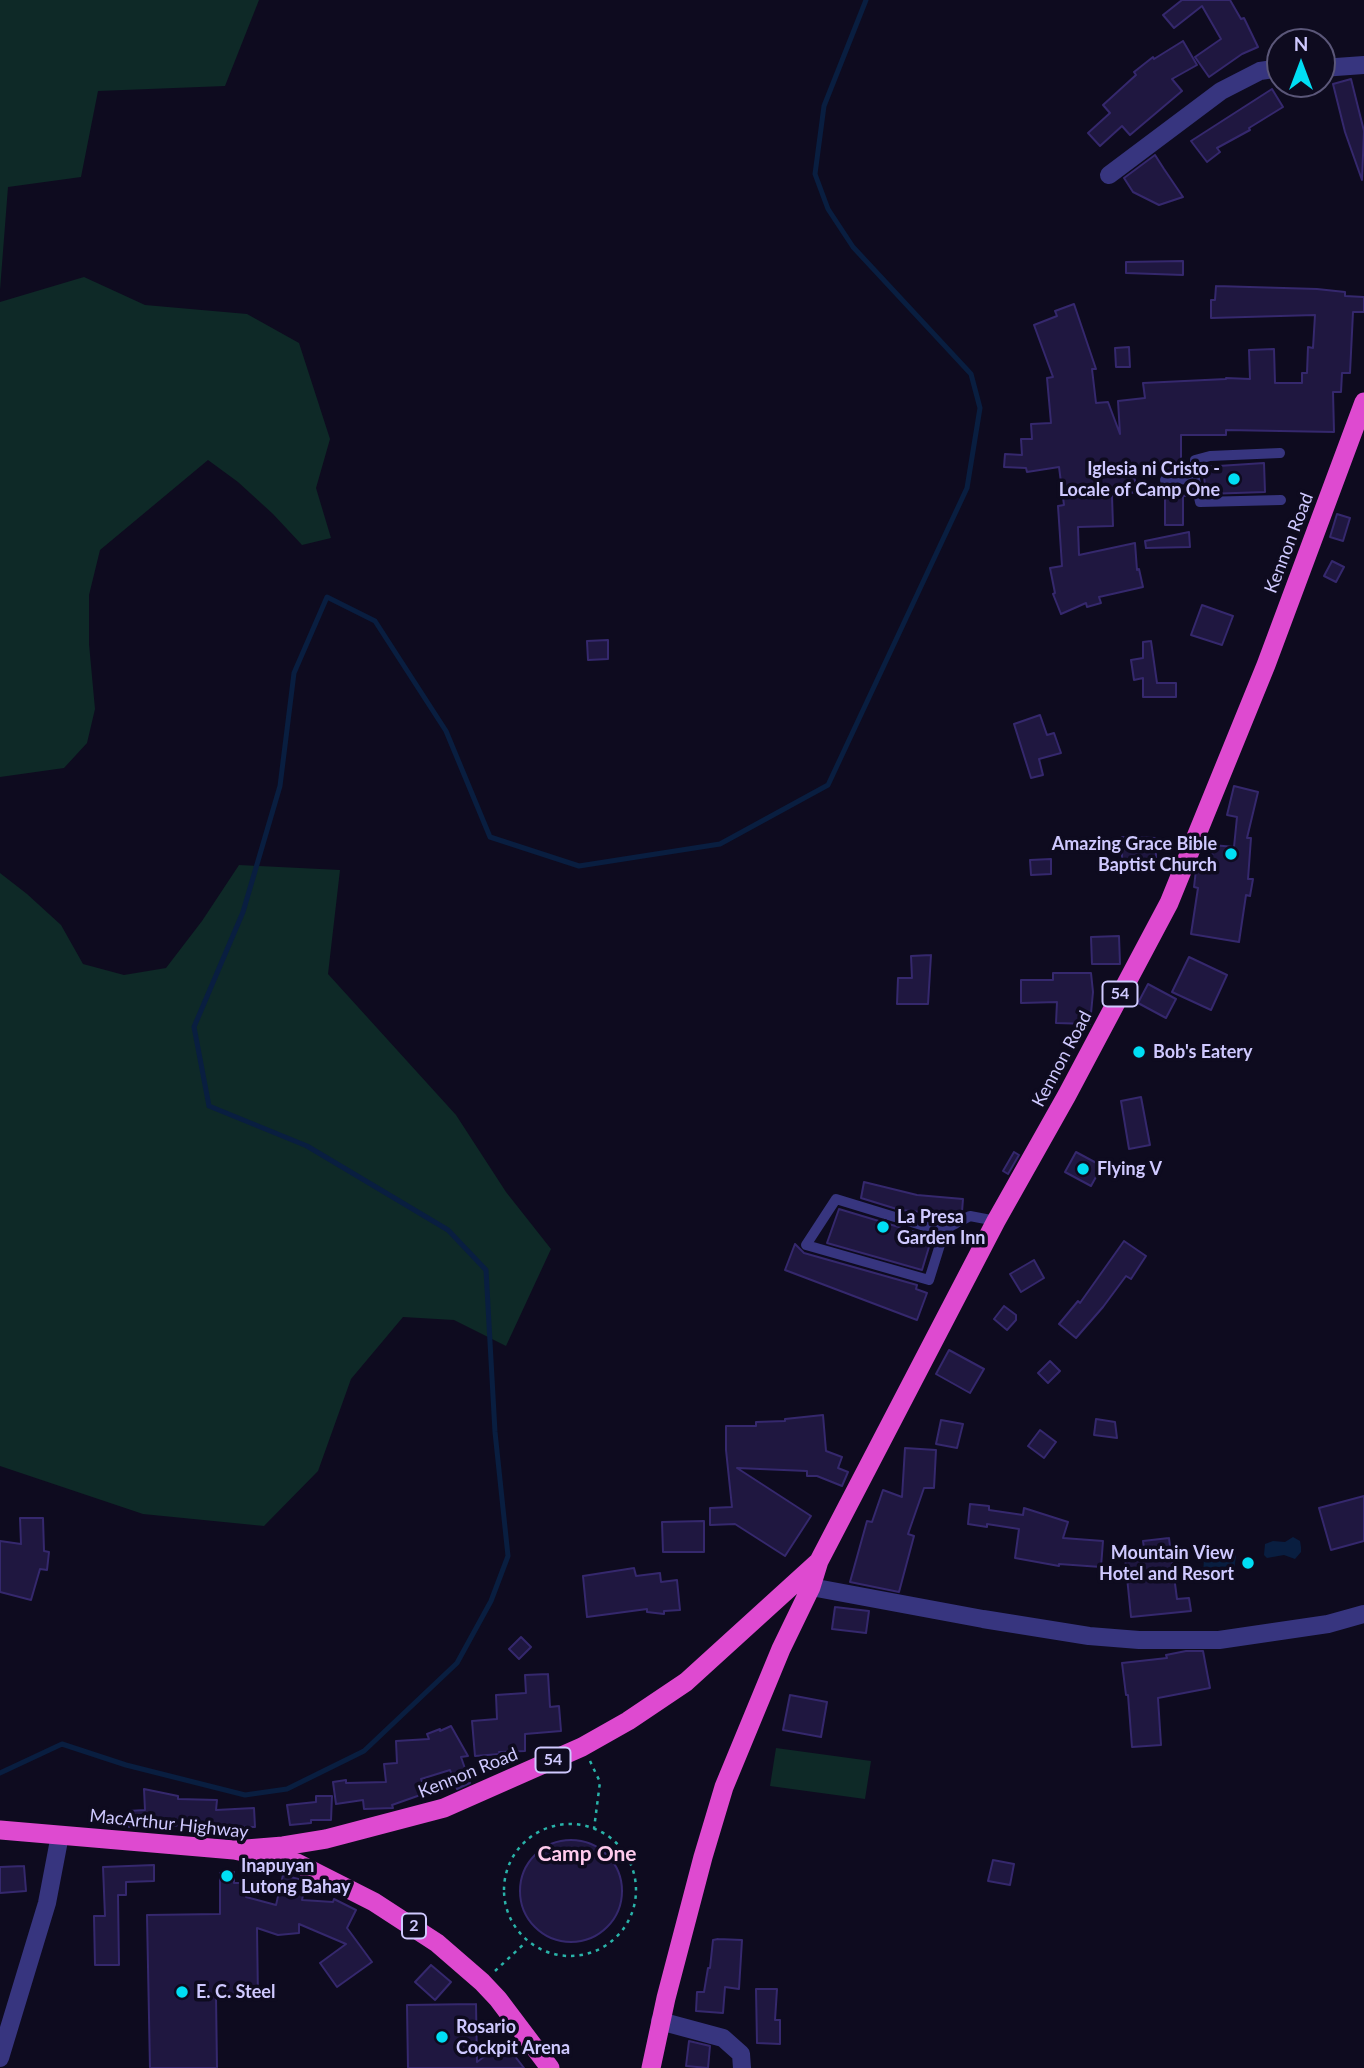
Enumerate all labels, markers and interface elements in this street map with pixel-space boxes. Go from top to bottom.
north arrow [1266,28,1336,98]
text: N [1294,32,1308,55]
place label: Iglesia ni Cristo - Locale of Camp One [1059,458,1220,500]
marker: Iglesia ni Cristo - Locale of Camp One [1226,471,1242,487]
street label: Kennon Road [1260,490,1318,596]
place label: Amazing Grace Bible Baptist Church [1052,833,1217,876]
marker: Amazing Grace Bible Baptist Church [1223,846,1239,862]
road number: 54 [1102,982,1138,1006]
street label: Kennon Road [1028,1007,1096,1111]
place label: Bob's Eatery [1153,1041,1253,1063]
marker: Bob's Eatery [1131,1044,1147,1060]
place label: Flying V [1097,1158,1162,1180]
marker: Flying V [1075,1161,1091,1177]
place label: La Presa Garden Inn [897,1206,986,1248]
marker: La Presa Garden Inn [875,1219,891,1235]
place label: Mountain View Hotel and Resort [1099,1542,1234,1584]
marker: Mountain View Hotel and Resort [1240,1555,1256,1571]
street label: Kennon Road [415,1743,521,1803]
road number: 54 [536,1748,570,1772]
street label: MacArthur Highway [88,1805,250,1843]
district label: Camp One [537,1841,637,1867]
place label: Inapuyan Lutong Bahay [241,1855,350,1898]
marker: Inapuyan Lutong Bahay [219,1868,235,1884]
road number: 2 [402,1914,426,1938]
place label: E. C. Steel [196,1981,275,2003]
marker: E. C. Steel [174,1984,190,2000]
place label: Rosario Cockpit Arena [456,2016,570,2058]
marker: Rosario Cockpit Arena [434,2029,450,2045]

